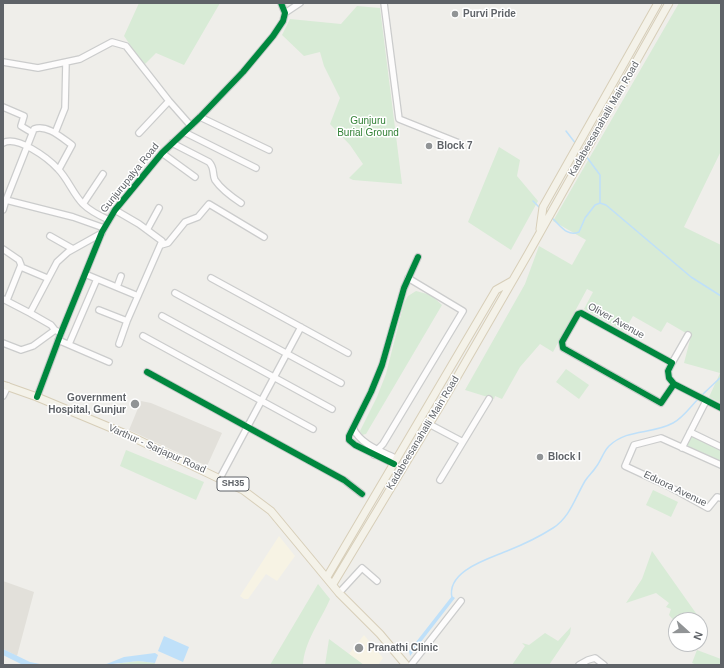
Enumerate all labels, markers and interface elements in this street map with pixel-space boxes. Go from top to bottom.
place label: Purvi Pride [463,8,516,20]
marker: Purvi Pride [450,9,460,19]
street label: Kadabeesanahalli Main Road [566,59,642,179]
park label: Gunjuru Burial Ground [337,115,399,138]
place label: Block 7 [437,140,473,152]
street label: Gunjurupalya Road [98,141,162,215]
marker: Block 7 [424,141,434,151]
street label: Oliver Avenue [586,301,646,341]
street label: Kadabeesanahalli Main Road [384,374,462,492]
place label: Government Hospital, Gunjur [48,392,126,416]
marker: Government Hospital, Gunjur [129,398,141,410]
street label: Varthur - Sarjapur Road [106,422,208,476]
place label: Block I [548,451,581,463]
marker: Block I [535,452,545,462]
street label: Eduora Avenue [641,469,709,509]
road number: SH35 [217,477,249,491]
north arrow [668,612,708,652]
text: N [691,630,705,642]
marker: Pranathi Clinic [353,642,365,654]
place label: Pranathi Clinic [368,642,438,654]

